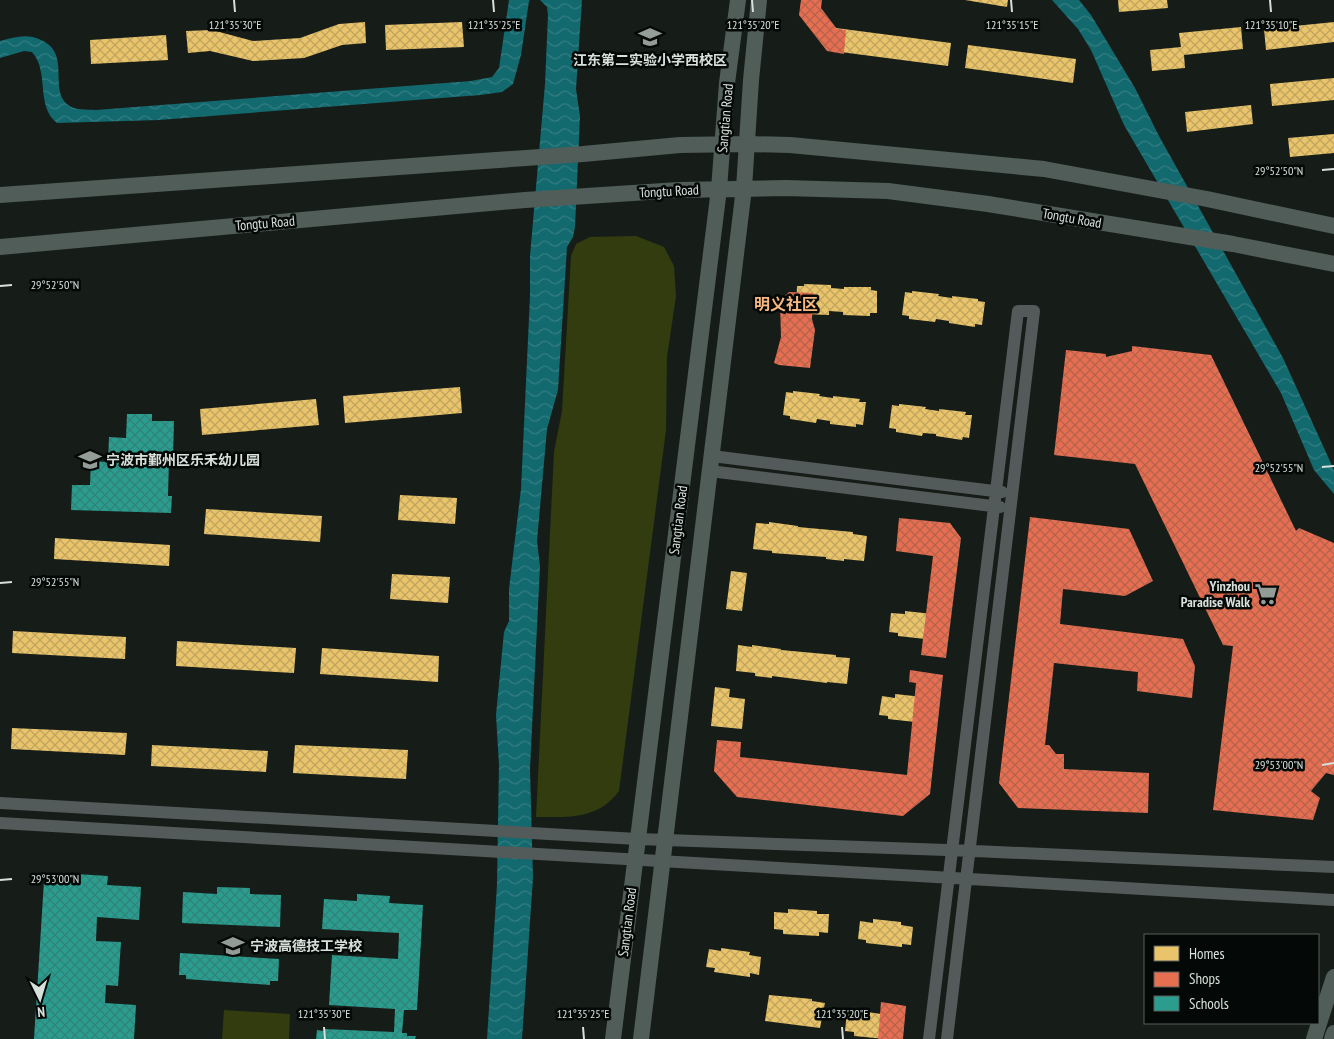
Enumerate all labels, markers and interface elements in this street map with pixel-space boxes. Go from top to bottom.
text: 121°35'30"E [209,17,261,32]
text: 121°35'25"E [468,17,520,32]
text: 121°35'20"E [727,17,779,32]
text: 121°35'15"E [986,17,1038,32]
text: 121°35'10"E [1245,17,1297,32]
school or university icon: 江东第二实验小学西校区 [637,24,663,50]
place label: 江东第二实验小学西校区 [573,51,727,69]
street label: Sangtian Road [713,83,737,153]
text: 29°52'50"N [1255,163,1303,178]
street label: Tongtu Road [639,180,699,202]
street label: Tongtu Road [1041,204,1103,232]
street label: Tongtu Road [234,211,296,235]
text: 29°52'50"N [31,277,79,292]
district label: 明义社区 [754,294,818,314]
school or university icon: 宁波市鄞州区乐禾幼儿园 [77,447,103,473]
place label: 宁波市鄞州区乐禾幼儿园 [106,451,260,469]
text: 29°52'55"N [1255,460,1303,475]
street label: Sangtian Road [665,485,691,555]
text: 29°52'55"N [31,574,79,589]
place label: Yinzhou Paradise Walk [1181,577,1250,611]
supermarket icon: Yinzhou Paradise Walk [1253,581,1279,607]
text: 29°53'00"N [1255,757,1303,772]
text: 29°53'00"N [31,871,79,886]
street label: Sangtian Road [614,887,640,957]
school or university icon: 宁波高德技工学校 [220,933,246,959]
legend [1144,934,1319,1024]
place label: 宁波高德技工学校 [250,937,362,955]
text: Homes [1189,944,1225,963]
text: Shops [1189,969,1220,988]
north arrow [15,974,65,1024]
text: Schools [1189,994,1229,1013]
text: N [37,1003,46,1021]
text: 121°35'30"E [298,1006,350,1021]
text: 121°35'25"E [557,1006,609,1021]
text: 121°35'20"E [816,1006,868,1021]

